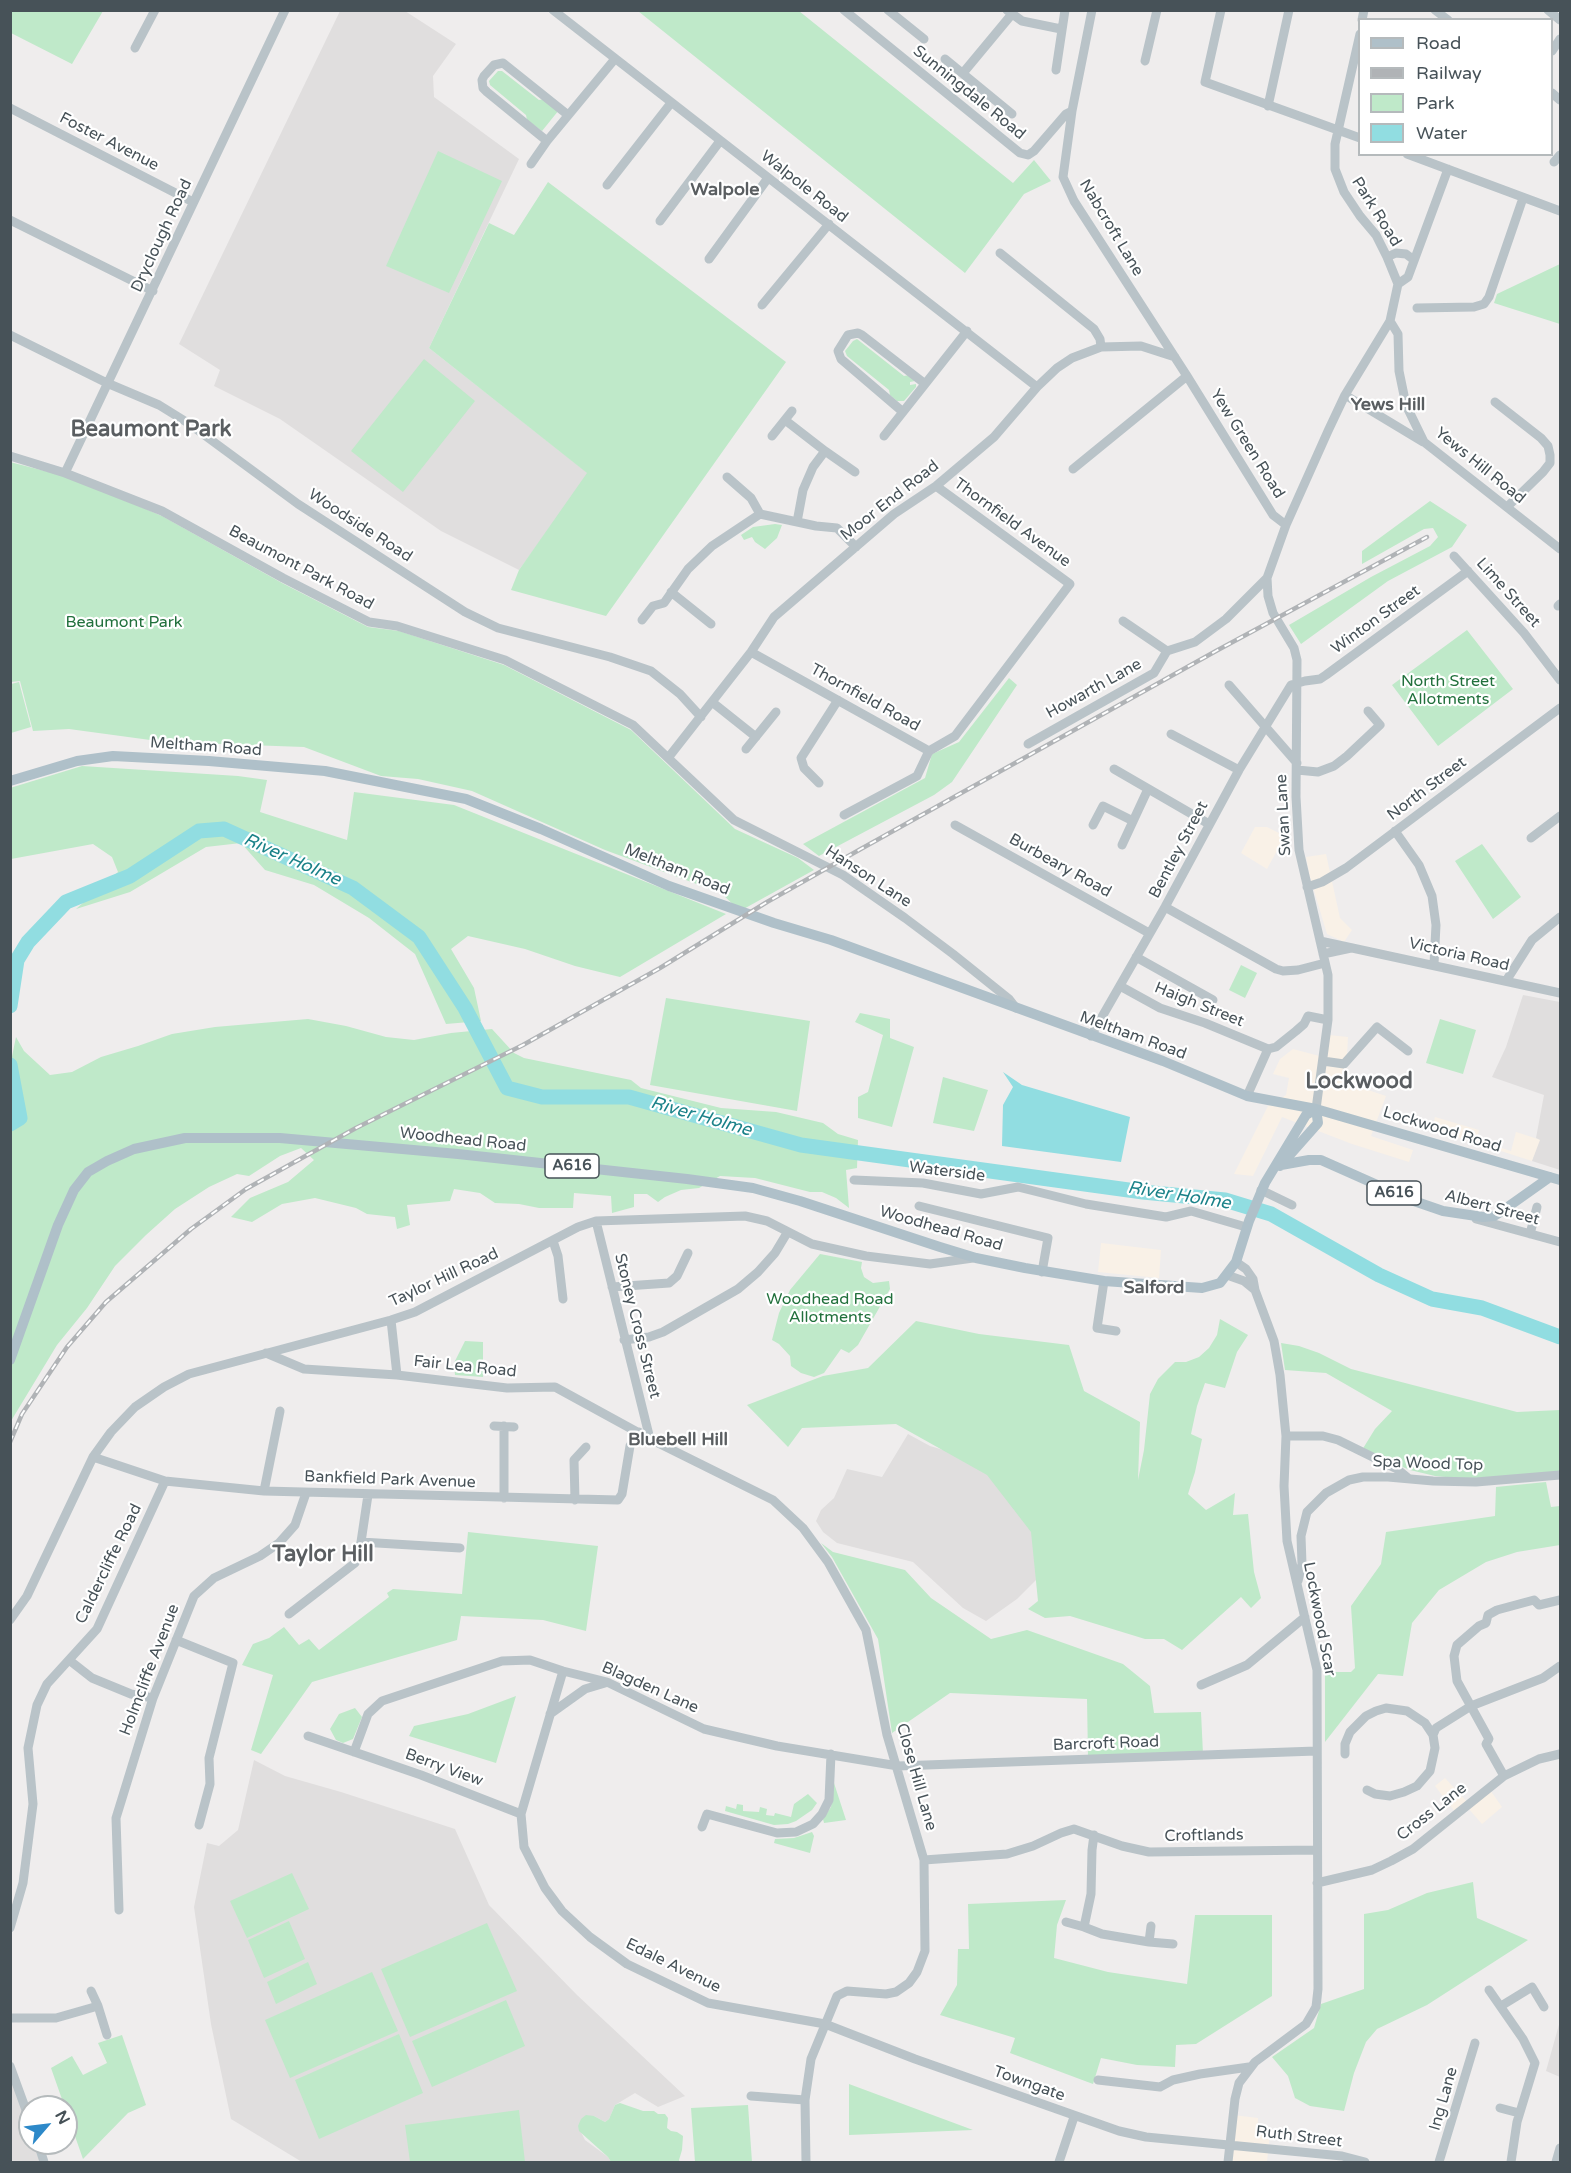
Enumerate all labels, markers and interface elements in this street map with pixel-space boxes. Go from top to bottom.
legend [1358,18,1553,156]
text: Road [1416,32,1461,54]
street label: Sunningdale Road [909,42,1029,144]
text: Railway [1416,62,1482,84]
text: Park [1416,92,1454,114]
street label: Foster Avenue [56,109,162,175]
text: Water [1416,122,1467,144]
street label: Walpole Road [756,147,852,227]
street label: Park Road [1347,174,1405,250]
street label: Dryclough Road [127,176,197,296]
street label: Nabcroft Lane [1075,176,1147,280]
district label: Walpole [690,179,760,201]
street label: Yew Green Road [1206,386,1288,502]
district label: Yews Hill [1351,394,1425,416]
district label: Beaumont Park [70,417,232,443]
street label: Yews Hill Road [1431,424,1529,508]
street label: Moor End Road [837,457,943,545]
street label: Thornfield Avenue [950,474,1074,572]
street label: Woodside Road [304,485,416,567]
street label: Beaumont Park Road [225,522,377,614]
street label: Lime Street [1472,554,1544,632]
street label: Winton Street [1328,581,1424,659]
park label: Beaumont Park [65,613,183,633]
street label: Howarth Lane [1043,655,1145,723]
street label: Thornfield Road [807,660,923,736]
park label: North Street Allotments [1401,672,1495,710]
street label: Meltham Road [149,734,263,760]
street label: North Street [1384,753,1470,825]
street label: Swan Lane [1272,774,1296,856]
street label: Bentley Street [1145,798,1213,902]
water label: River Holme [240,829,344,891]
street label: Burbeary Road [1005,830,1115,902]
street label: Meltham Road [621,840,733,900]
street label: Hanson Lane [821,842,915,912]
street label: Victoria Road [1407,934,1511,976]
street label: Haigh Street [1151,978,1247,1032]
street label: Meltham Road [1077,1008,1189,1064]
district label: Lockwood [1305,1069,1413,1095]
water label: River Holme [648,1092,754,1142]
street label: Lockwood Road [1381,1103,1503,1157]
street label: Woodhead Road [399,1124,527,1156]
road number: A616 [545,1154,599,1178]
street label: Waterside [908,1158,986,1186]
water label: River Holme [1126,1177,1232,1215]
road number: A616 [1367,1181,1421,1205]
street label: Albert Street [1443,1186,1541,1230]
street label: Woodhead Road [877,1202,1005,1256]
street label: Taylor Hill Road [386,1244,502,1312]
street label: Stoney Cross Street [610,1252,664,1400]
district label: Salford [1124,1277,1184,1299]
park label: Woodhead Road Allotments [766,1290,894,1328]
street label: Fair Lea Road [413,1352,517,1382]
district label: Bluebell Hill [628,1429,728,1451]
street label: Spa Wood Top [1372,1452,1484,1476]
street label: Bankfield Park Avenue [304,1467,476,1493]
street label: Caldercliffe Road [72,1501,146,1627]
district label: Taylor Hill [272,1542,374,1568]
street label: Lockwood Scar [1299,1560,1339,1678]
street label: Holmcliffe Avenue [116,1602,184,1738]
street label: Blagden Lane [599,1658,701,1718]
street label: Close Hill Lane [892,1721,940,1833]
street label: Barcroft Road [1052,1733,1160,1755]
street label: Berry View [402,1745,486,1791]
street label: Cross Lane [1393,1779,1471,1845]
street label: Croftlands [1164,1826,1244,1846]
street label: Edale Avenue [622,1935,724,1997]
street label: Towngate [991,2062,1067,2106]
street label: Ing Lane [1426,2065,1462,2133]
north arrow [18,2095,78,2155]
text: N [50,2107,74,2128]
street label: Ruth Street [1255,2122,1343,2152]

